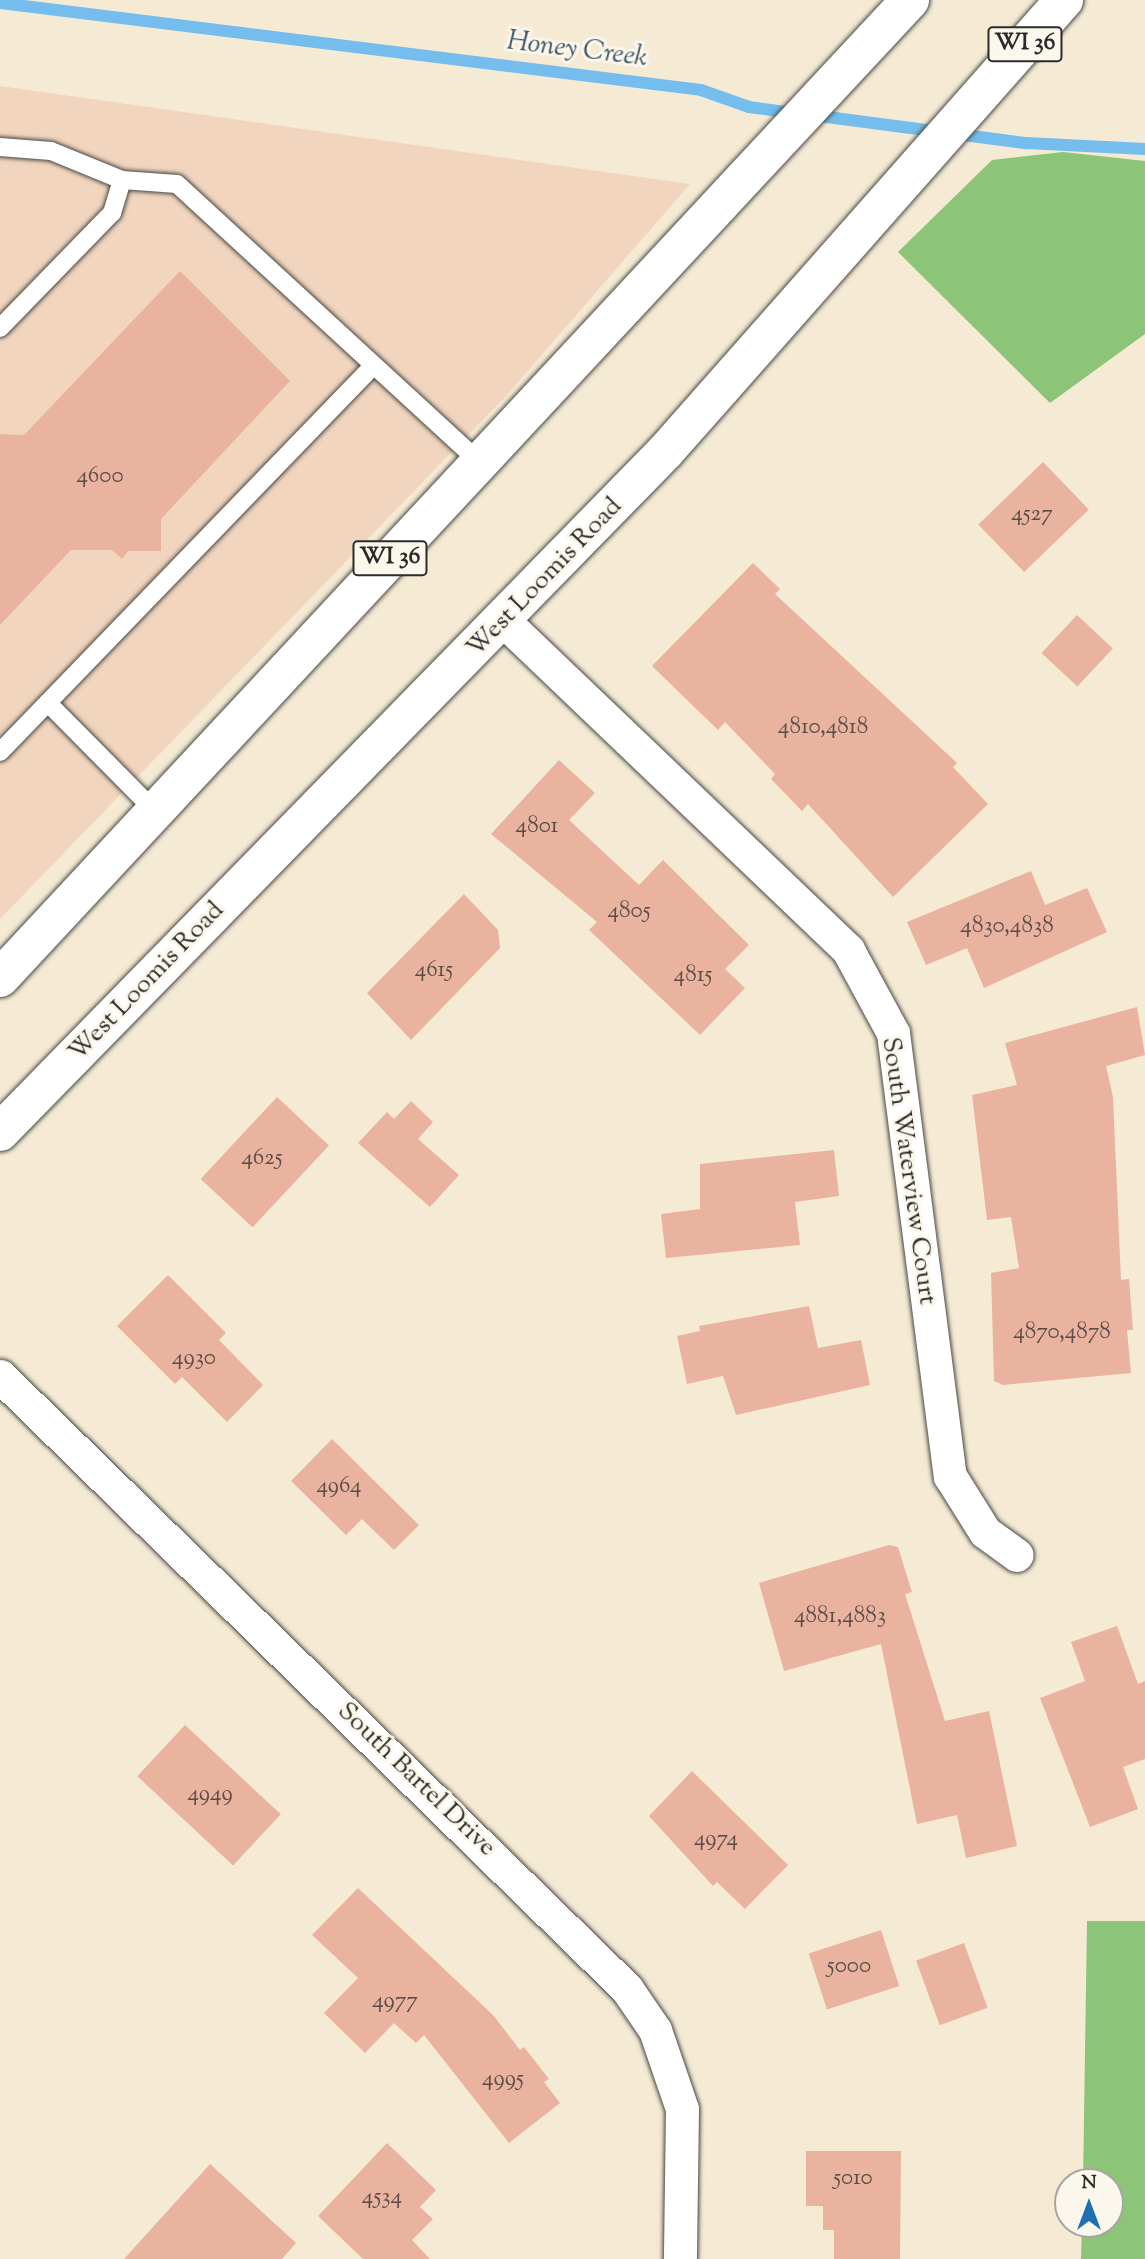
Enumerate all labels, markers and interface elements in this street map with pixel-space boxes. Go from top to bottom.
road number: WI 36 [986,24,1064,64]
water label: Honey Creek [505,25,649,75]
house number: 4600 [76,463,124,491]
street label: West Loomis Road [461,492,629,664]
house number: 4527 [1011,501,1053,529]
road number: WI 36 [352,538,428,578]
house number: 4810,4818 [778,714,868,742]
house number: 4801 [516,813,558,841]
street label: West Loomis Road [63,896,231,1068]
house number: 4805 [607,898,651,926]
house number: 4830,4838 [960,913,1054,941]
house number: 4615 [415,957,453,985]
house number: 4815 [674,962,712,990]
street label: South Waterview Court [874,1035,942,1307]
house number: 4625 [241,1145,283,1173]
house number: 4870,4878 [1013,1319,1111,1347]
house number: 4930 [172,1345,216,1373]
house number: 4964 [316,1473,362,1501]
house number: 4881,4883 [794,1603,886,1631]
street label: South Bartel Drive [330,1696,502,1864]
house number: 4949 [187,1781,233,1809]
house number: 4974 [694,1826,738,1854]
house number: 5000 [827,1953,871,1981]
house number: 4977 [372,1988,418,2016]
house number: 4995 [482,2066,524,2094]
house number: 5010 [833,2165,873,2193]
north arrow [1054,2168,1124,2238]
text: N [1081,2170,1097,2197]
house number: 4534 [362,2184,402,2212]

